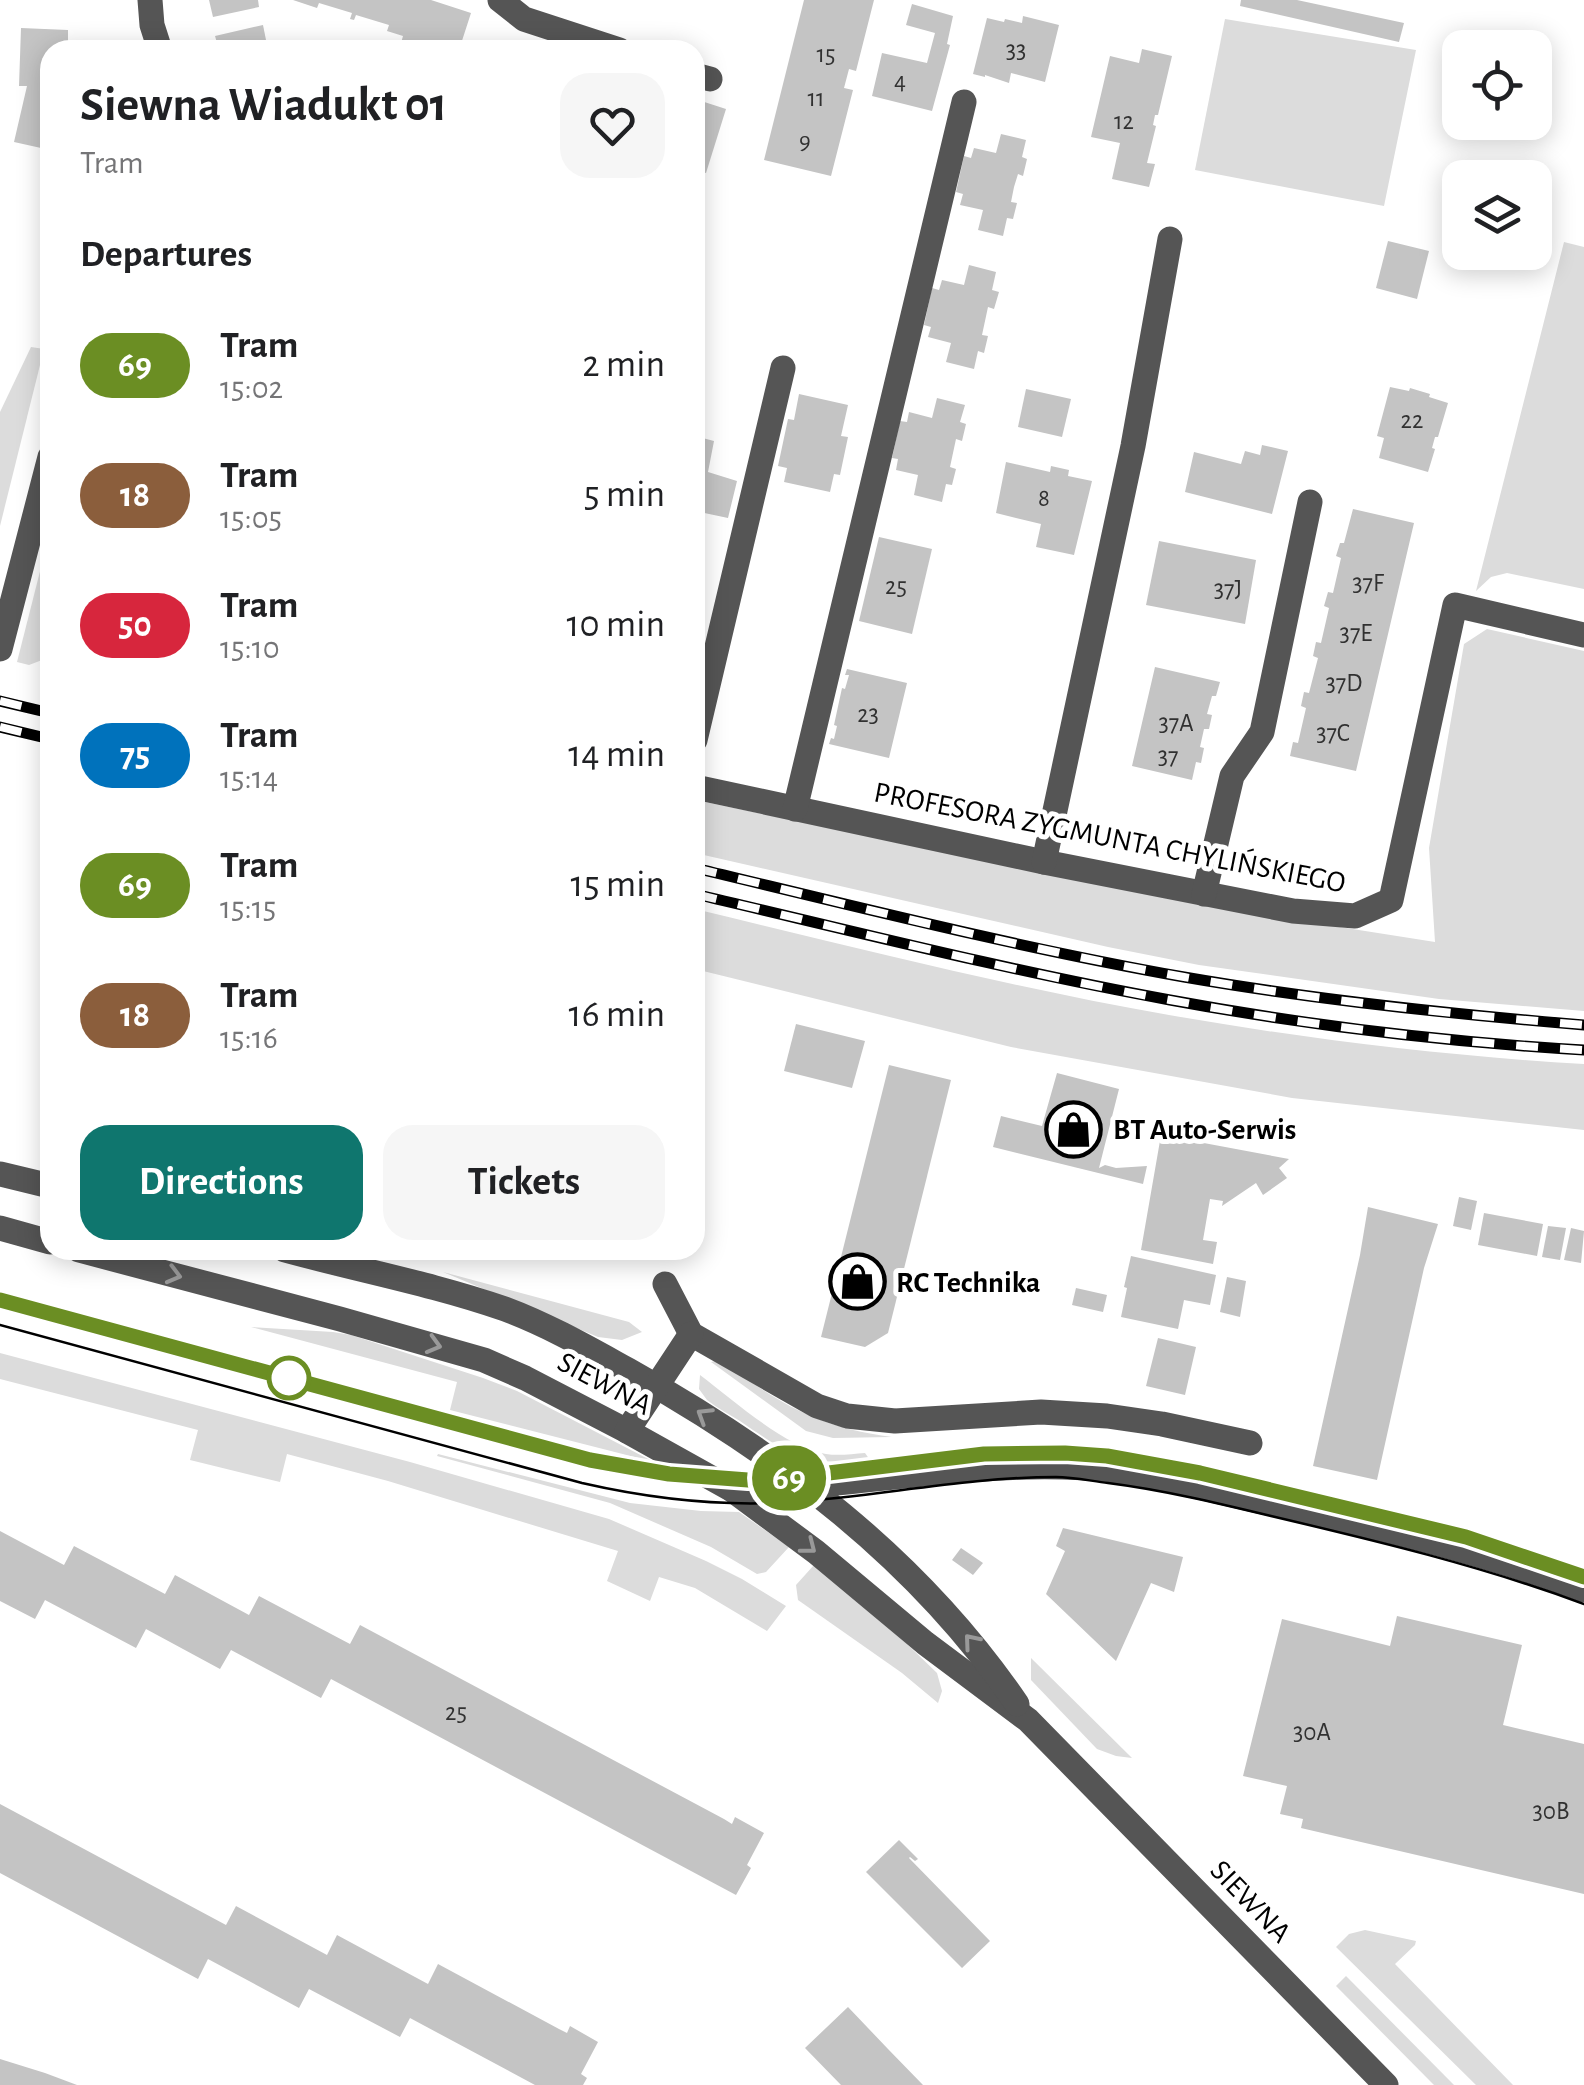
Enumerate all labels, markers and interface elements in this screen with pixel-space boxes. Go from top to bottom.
map controls [1442,30,1552,270]
button: locate [1442,30,1552,140]
house number: 33 [1006,38,1026,63]
house number: 15 [816,42,836,67]
house number: 4 [894,69,906,94]
button: heart [560,73,665,178]
text: Siewna Wiadukt 01 [80,82,447,130]
house number: 11 [807,86,825,111]
house number: 12 [1114,109,1134,134]
house number: 9 [799,129,811,154]
text: Tram [80,147,144,179]
button: layers [1442,160,1552,270]
text: Departures [80,236,252,274]
text: Tram [220,327,299,365]
text: 2 min [582,346,665,384]
text: 69 [118,348,152,383]
text: 15:02 [220,372,283,404]
house number: 22 [1401,408,1423,433]
text: Tram [220,457,299,495]
text: 5 min [584,476,665,514]
text: 18 [120,478,150,513]
house number: 8 [1038,486,1050,511]
text: 15:05 [220,502,282,534]
house number: 37F [1352,571,1384,596]
house number: 25 [885,574,907,599]
house number: 37J [1214,577,1242,602]
text: Tram [220,587,299,625]
text: 10 min [566,606,665,644]
text: 50 [118,608,152,643]
house number: 37E [1340,621,1372,646]
text: 15:10 [220,632,280,664]
house number: 37D [1326,671,1362,696]
house number: 23 [857,702,879,727]
house number: 37A [1158,711,1194,736]
text: Tram [220,717,299,755]
house number: 37C [1316,721,1350,746]
text: 14 min [568,736,665,774]
text: 75 [120,738,150,773]
house number: 37 [1158,744,1178,769]
text: 15:14 [220,762,278,794]
street label: PROFESORA ZYGMUNTA CHYLIŃSKIEGO [871,776,1349,898]
text: Tram [220,847,299,885]
text: 15 min [571,866,665,904]
text: 69 [118,868,152,903]
text: 15:15 [220,892,276,924]
text: Tram [220,977,299,1015]
text: 16 min [569,996,665,1034]
text: 18 [120,998,150,1033]
text: 15:16 [220,1022,278,1054]
shop icon: BT Auto-Serwis [1044,1099,1104,1159]
place label: BT Auto-Serwis [1113,1115,1296,1145]
button: Directions [80,1125,363,1240]
button: Tickets [383,1125,665,1240]
shop icon: RC Technika [827,1252,887,1312]
one-way arrow [165,1264,182,1285]
place label: RC Technika [896,1268,1041,1298]
one-way arrow [425,1333,442,1354]
street label: SIEWNA [553,1347,656,1421]
unlabelled marker [268,1357,310,1399]
one-way arrow [697,1408,715,1427]
line badge: 69 [744,1446,834,1510]
text: 69 [772,1461,806,1496]
one-way arrow [798,1535,816,1552]
one-way arrow [965,1634,983,1652]
house number: 25 [445,1700,467,1725]
house number: 30A [1293,1720,1331,1745]
house number: 30B [1533,1799,1569,1824]
street label: SIEWNA [1204,1855,1296,1949]

